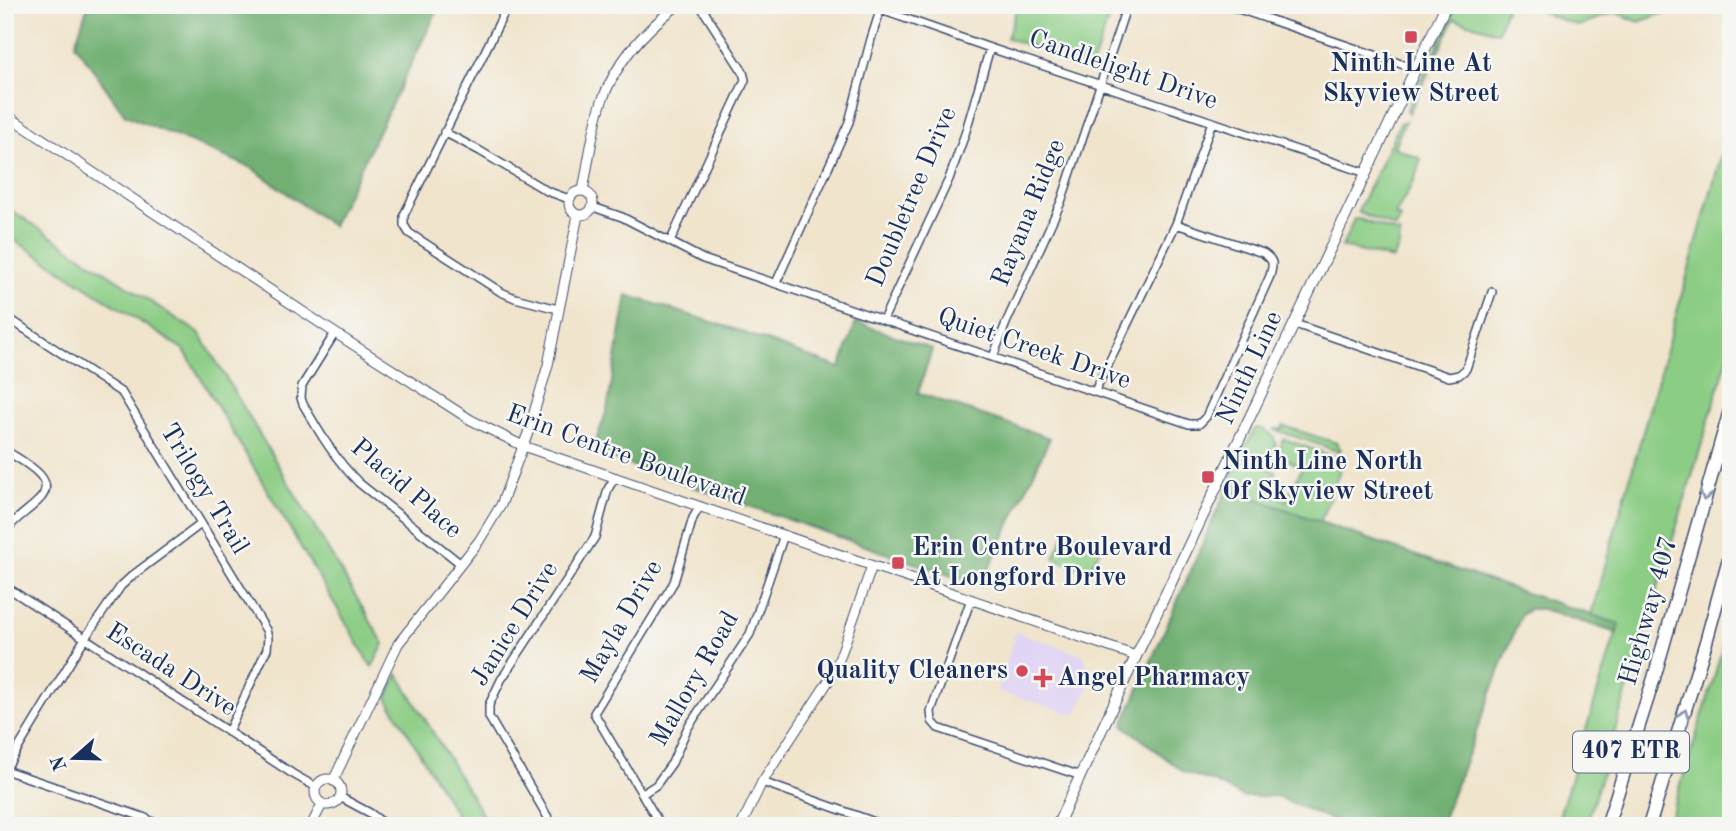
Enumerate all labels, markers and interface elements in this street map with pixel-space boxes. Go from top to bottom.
street label: Candlelight Drive [1025,25,1221,115]
marker: Ninth Line At Skyview Street [1403,29,1419,45]
place label: Ninth Line At Skyview Street [1323,51,1499,107]
street label: Doubletree Drive [862,103,962,291]
street label: Rayana Ridge [988,136,1070,290]
street label: Quiet Creek Drive [934,304,1134,394]
street label: Ninth Line [1212,307,1288,429]
street label: Erin Centre Boulevard [503,401,749,511]
street label: Trilogy Trail [155,419,253,559]
street label: Placid Place [346,434,466,544]
place label: Ninth Line North Of Skyview Street [1222,449,1433,505]
marker: Ninth Line North Of Skyview Street [1200,469,1216,485]
one-way arrow [1699,490,1713,502]
street label: Highway 407 [1615,534,1683,688]
place label: Erin Centre Boulevard At Longford Drive [912,535,1172,591]
marker: Erin Centre Boulevard At Longford Drive [890,555,906,571]
street label: Mayla Drive [576,556,668,688]
street label: Janice Drive [467,557,563,691]
street label: Mallory Road [646,607,744,751]
street label: Escada Drive [101,618,241,722]
place label: Quality Cleaners [816,658,1008,684]
marker: Quality Cleaners [1014,663,1030,679]
place label: Angel Pharmacy [1057,665,1250,691]
marker: Angel Pharmacy [1035,670,1051,686]
one-way arrow [1676,708,1691,720]
north arrow [38,722,108,792]
road number: 407 ETR [1573,732,1689,772]
text: N [49,752,72,773]

